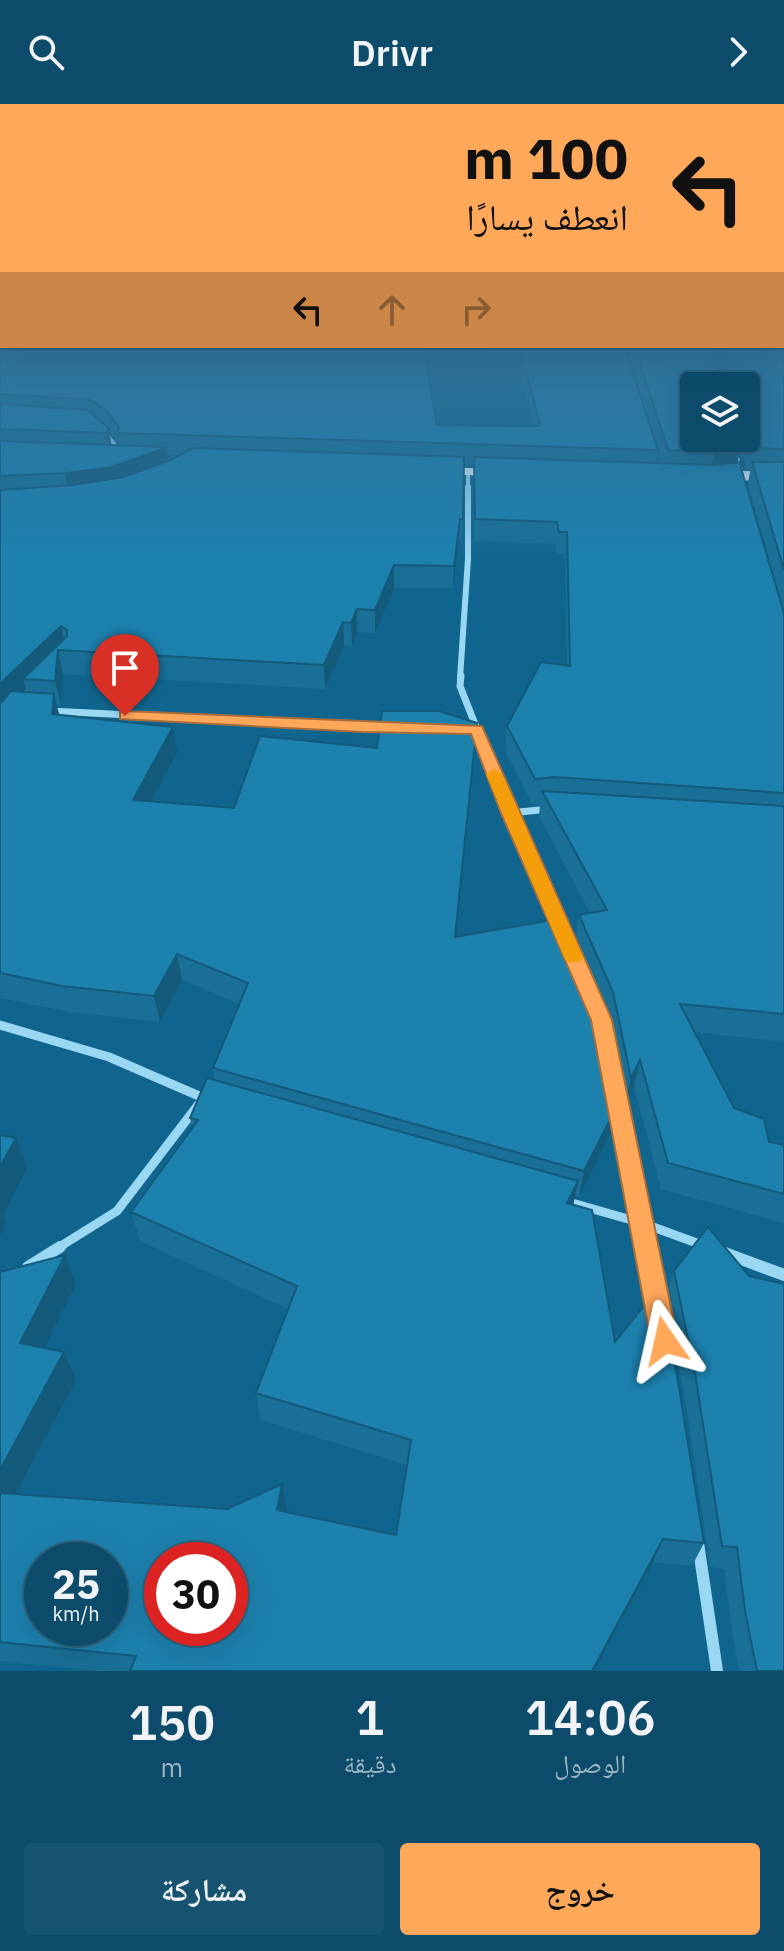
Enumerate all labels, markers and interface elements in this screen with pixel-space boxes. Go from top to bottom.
text: Drivr [351,29,433,76]
icon: search [24,30,68,74]
icon: forward [716,30,760,74]
text: 100 m [464,122,628,194]
icon: left [656,136,760,240]
text: انعطف يسارًا [466,193,628,240]
icon: left [286,288,330,332]
icon: ahead [370,288,414,332]
icon: right [454,288,498,332]
map controls [680,372,760,452]
button: layers [680,372,760,452]
pin [91,634,159,716]
icon: arrive [103,646,147,690]
position arrow [623,1299,707,1383]
speed limit sign: 30 [144,1542,248,1646]
text: 25 [52,1558,100,1610]
text: km/h [52,1600,100,1627]
text: 1 [356,1686,384,1748]
text: 14:06 [525,1686,655,1748]
text: 150 [129,1691,215,1753]
text: دقيقة [344,1746,396,1780]
text: الوصول [554,1746,626,1780]
text: m [160,1750,183,1784]
button: مشاركة [24,1843,384,1935]
button: خروج [400,1843,760,1935]

